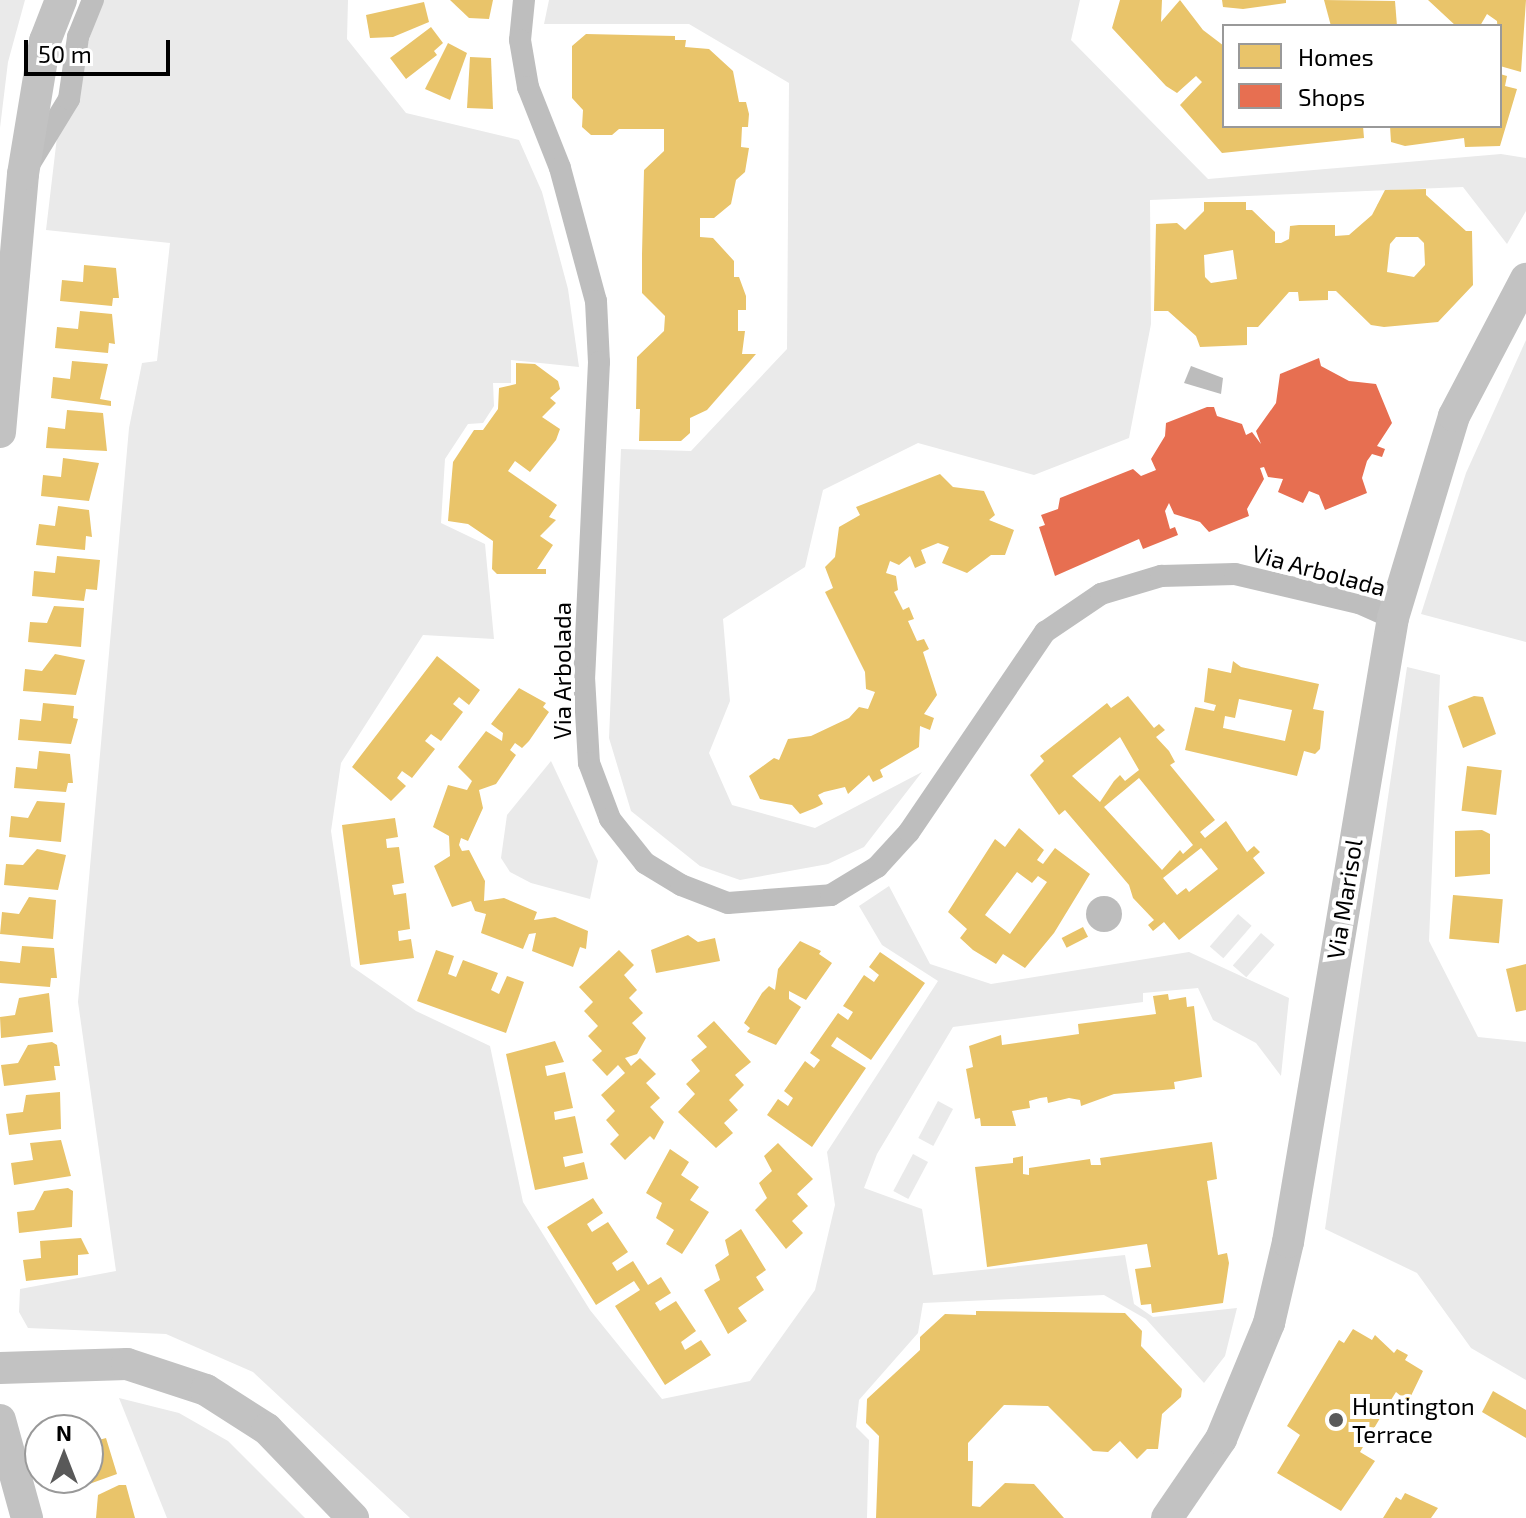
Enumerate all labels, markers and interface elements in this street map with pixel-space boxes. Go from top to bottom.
scale bar [28,24,174,74]
legend [1222,24,1502,128]
text: 50 m [38,39,92,68]
text: Homes [1298,42,1374,71]
text: Shops [1298,82,1365,111]
street label: Via Arbolada [1249,538,1389,602]
street label: Via Arbolada [548,602,576,740]
street label: Via Marisol [1320,837,1368,961]
place label: Huntington Terrace [1352,1392,1475,1448]
marker: Huntington Terrace [1327,1411,1345,1429]
north arrow [24,1414,104,1494]
text: N [56,1419,72,1445]

